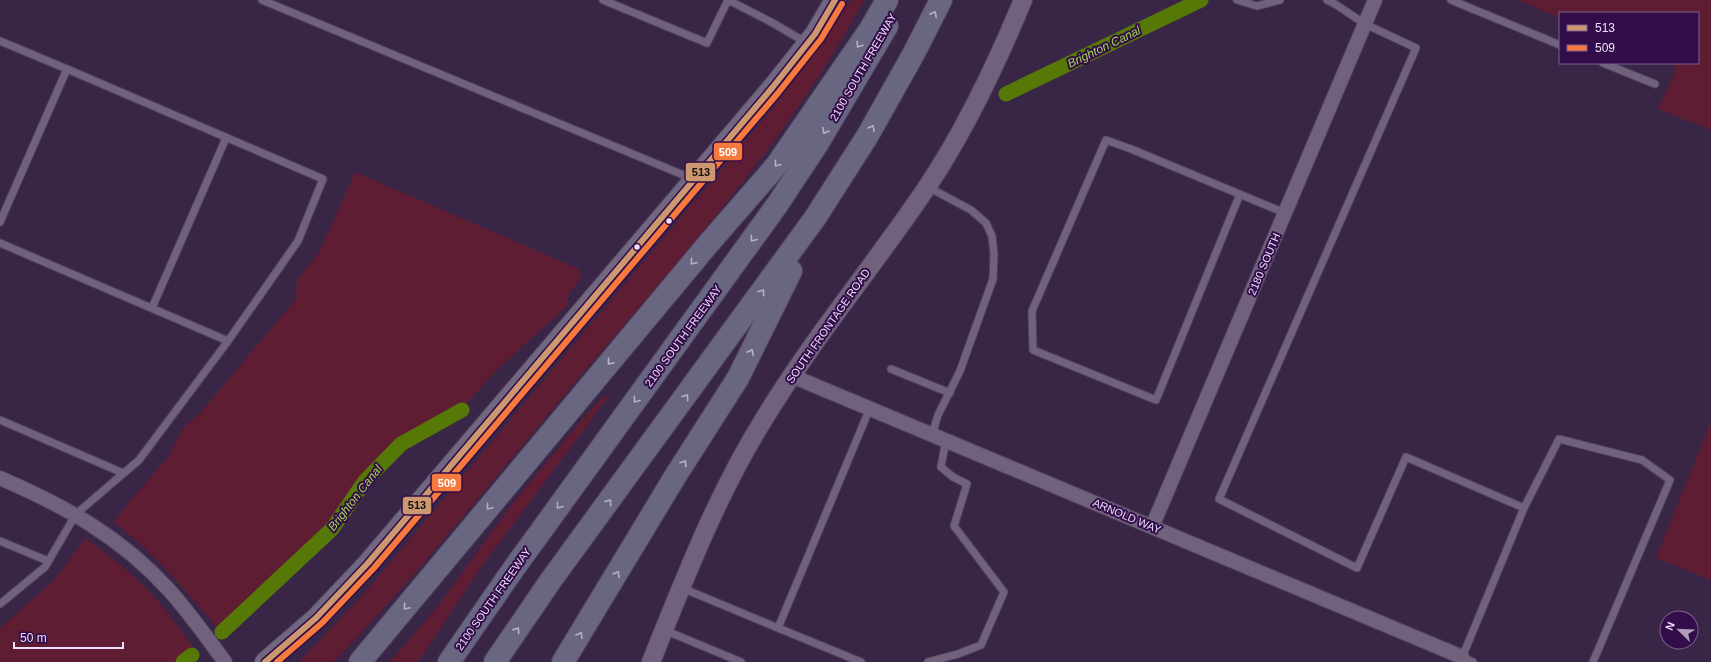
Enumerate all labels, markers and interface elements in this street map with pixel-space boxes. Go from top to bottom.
street label: 2100 SOUTH FREEWAY [827,10,899,123]
one-way arrow [929,10,937,18]
legend [1559,12,1699,64]
text: 513 [1595,21,1615,35]
water label: Brighton Canal [1065,23,1143,71]
one-way arrow [856,41,864,48]
text: 509 [1595,41,1615,55]
one-way arrow [868,125,875,132]
one-way arrow [823,127,830,134]
line badge: 509 [713,142,743,161]
text: 509 [719,146,737,158]
one-way arrow [775,159,782,166]
line badge: 513 [685,162,716,182]
text: 513 [692,166,710,178]
unlabelled marker [664,216,674,226]
street label: 2180 SOUTH [1246,231,1282,297]
one-way arrow [751,234,758,241]
unlabelled marker [632,242,642,252]
one-way arrow [690,258,697,265]
street label: SOUTH FRONTAGE ROAD [784,267,872,385]
street label: 2100 SOUTH FREEWAY [642,282,724,389]
one-way arrow [757,289,764,296]
one-way arrow [746,349,754,356]
one-way arrow [607,358,614,365]
one-way arrow [681,394,688,401]
one-way arrow [633,396,640,403]
one-way arrow [679,460,687,467]
water label: Brighton Canal [325,462,385,534]
line badge: 509 [431,473,462,492]
text: 509 [438,477,456,489]
line badge: 513 [402,496,432,515]
street label: ARNOLD WAY [1091,496,1163,536]
text: 513 [408,499,426,511]
one-way arrow [604,499,611,506]
one-way arrow [557,501,564,508]
one-way arrow [487,503,494,510]
street label: 2100 SOUTH FREEWAY [453,545,533,653]
one-way arrow [612,571,619,578]
one-way arrow [403,602,410,610]
north arrow [1659,610,1699,650]
text: N [1663,620,1677,632]
scale bar [14,624,123,650]
one-way arrow [512,627,519,634]
text: 50 m [20,631,47,645]
one-way arrow [575,632,583,639]

